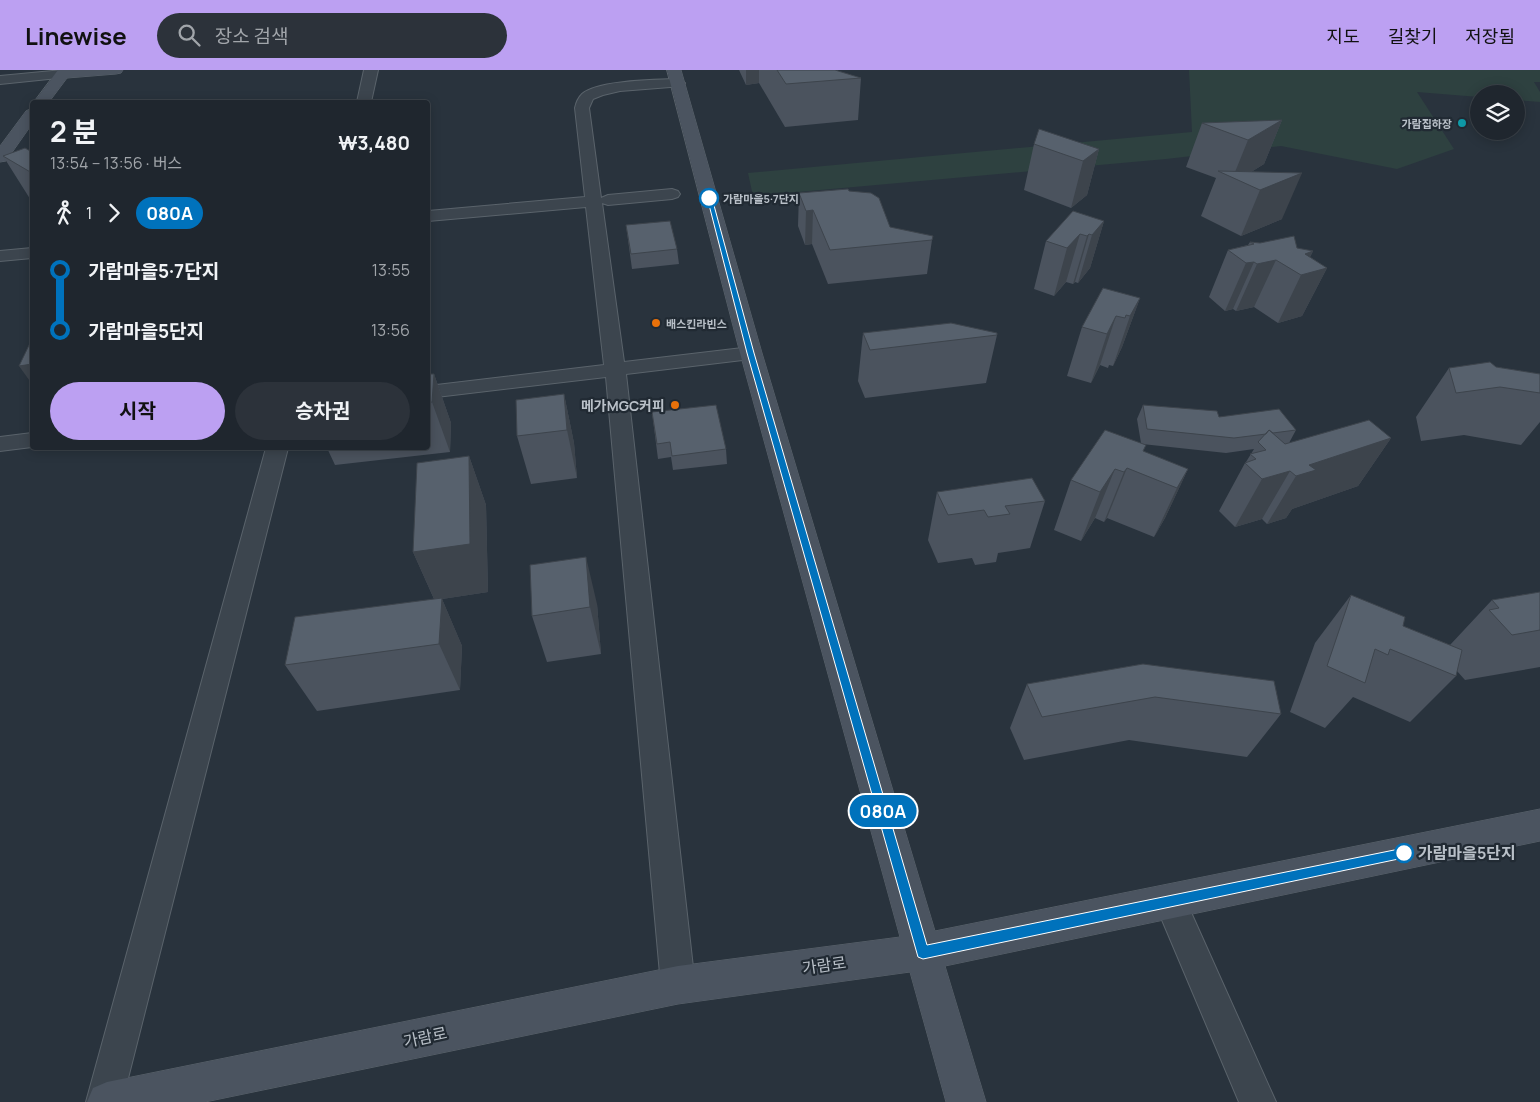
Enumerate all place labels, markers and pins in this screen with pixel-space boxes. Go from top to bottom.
place label: 가람집하장 [1401,116,1452,131]
marker: 가람집하장 [1456,117,1468,129]
marker: 가람마을5·7단지 [699,188,719,208]
place label: 가람마을5·7단지 [723,191,799,206]
place label: 배스킨라빈스 [666,316,727,331]
marker: 배스킨라빈스 [650,317,662,329]
place label: 메가MGC커피 [581,396,665,415]
marker: 메가MGC커피 [669,399,681,411]
place label: 가람마을5단지 [1418,842,1516,864]
marker: 가람마을5단지 [1394,843,1414,863]

